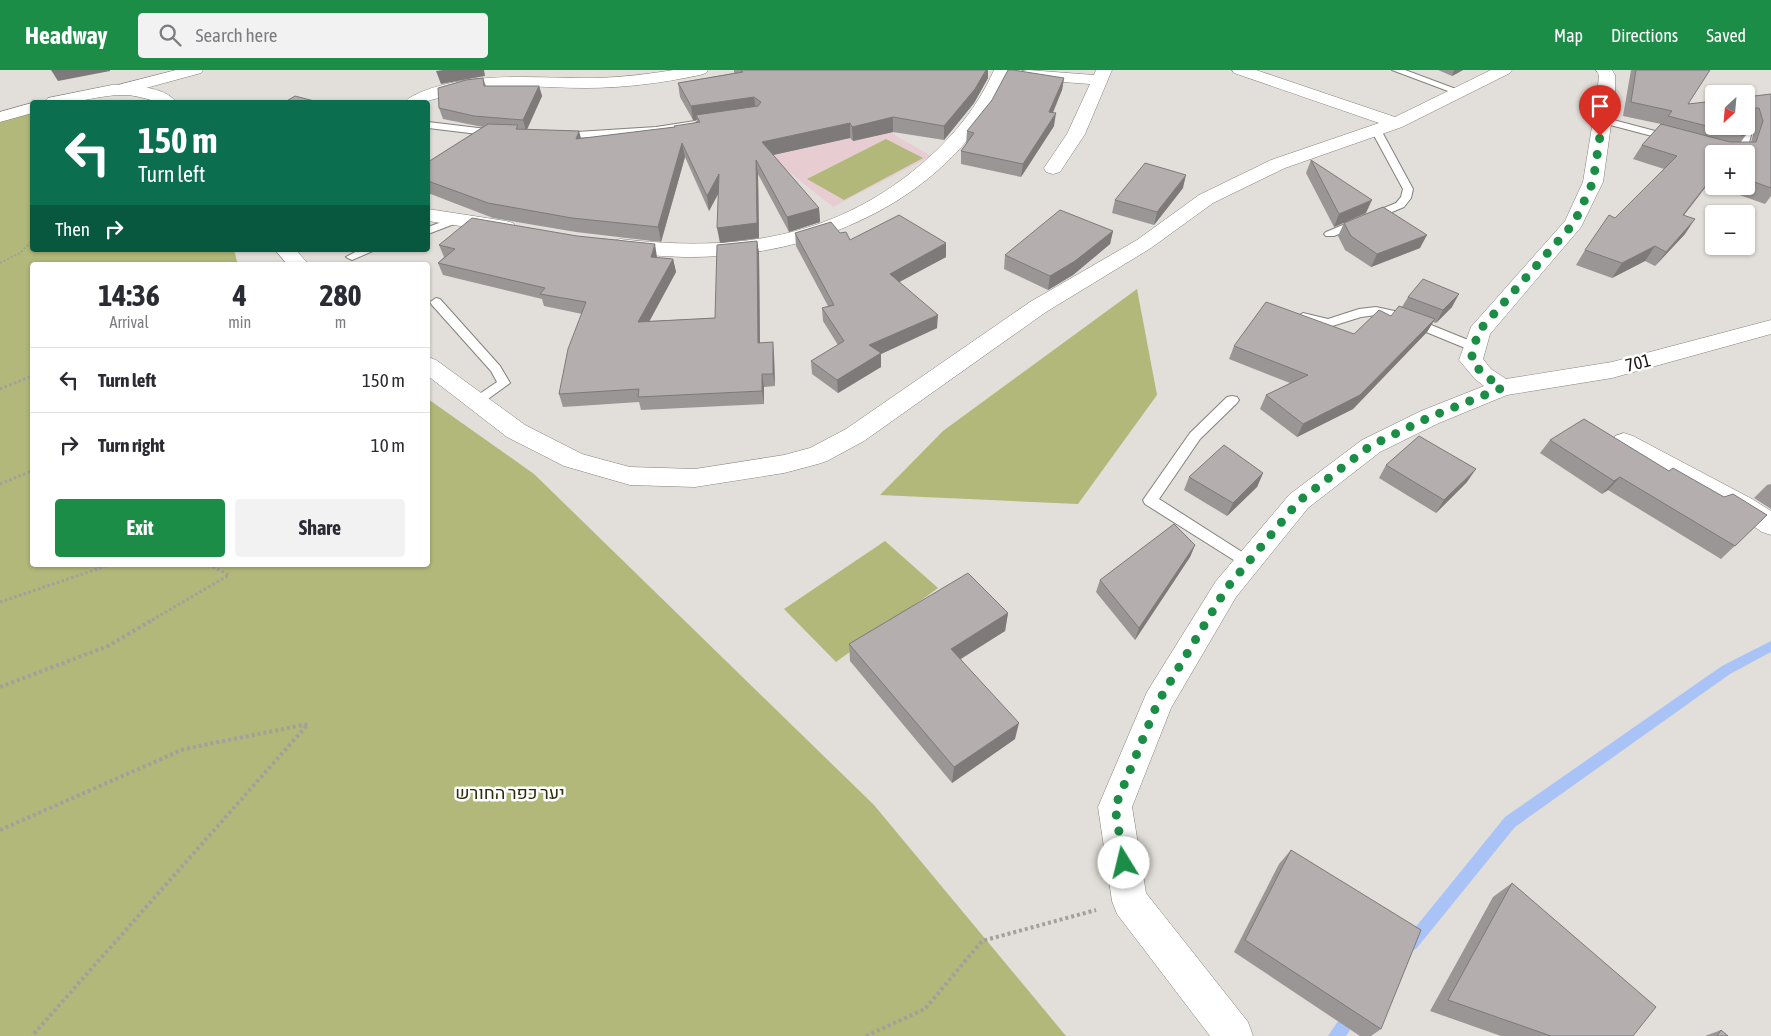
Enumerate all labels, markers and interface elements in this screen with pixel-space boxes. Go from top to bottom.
search box [138,13,488,58]
icon: search [156,21,184,49]
text: Headway [25,22,108,49]
text: Search here [196,24,277,46]
text: Map [1554,25,1583,46]
text: Directions [1611,25,1678,46]
text: Saved [1706,25,1746,46]
pin [1579,85,1621,136]
north arrow [1705,85,1755,135]
map controls [1705,85,1755,255]
icon: arrive [1586,92,1614,120]
icon: left [55,120,120,185]
text: 150 m [138,120,217,160]
button: + [1705,145,1755,195]
text: Turn left [138,161,205,187]
button: − [1705,205,1755,255]
icon: right [100,215,128,243]
text: Then [55,218,90,240]
text: 14:36 [98,278,160,312]
text: 4 [233,278,247,312]
text: 280 [319,278,362,312]
text: Arrival [110,313,149,331]
text: min [228,313,251,331]
text: m [335,313,346,331]
street label: 701 [1623,349,1653,376]
icon: left [55,366,83,394]
text: Turn left [98,369,156,391]
text: 150 m [362,369,405,391]
icon: right [55,431,83,459]
text: Turn right [98,434,165,456]
text: 10 m [371,434,405,456]
button: Exit [55,499,225,557]
button: Share [235,499,405,557]
park label: יער כפר החורש [455,782,565,803]
position arrow [1097,836,1149,888]

